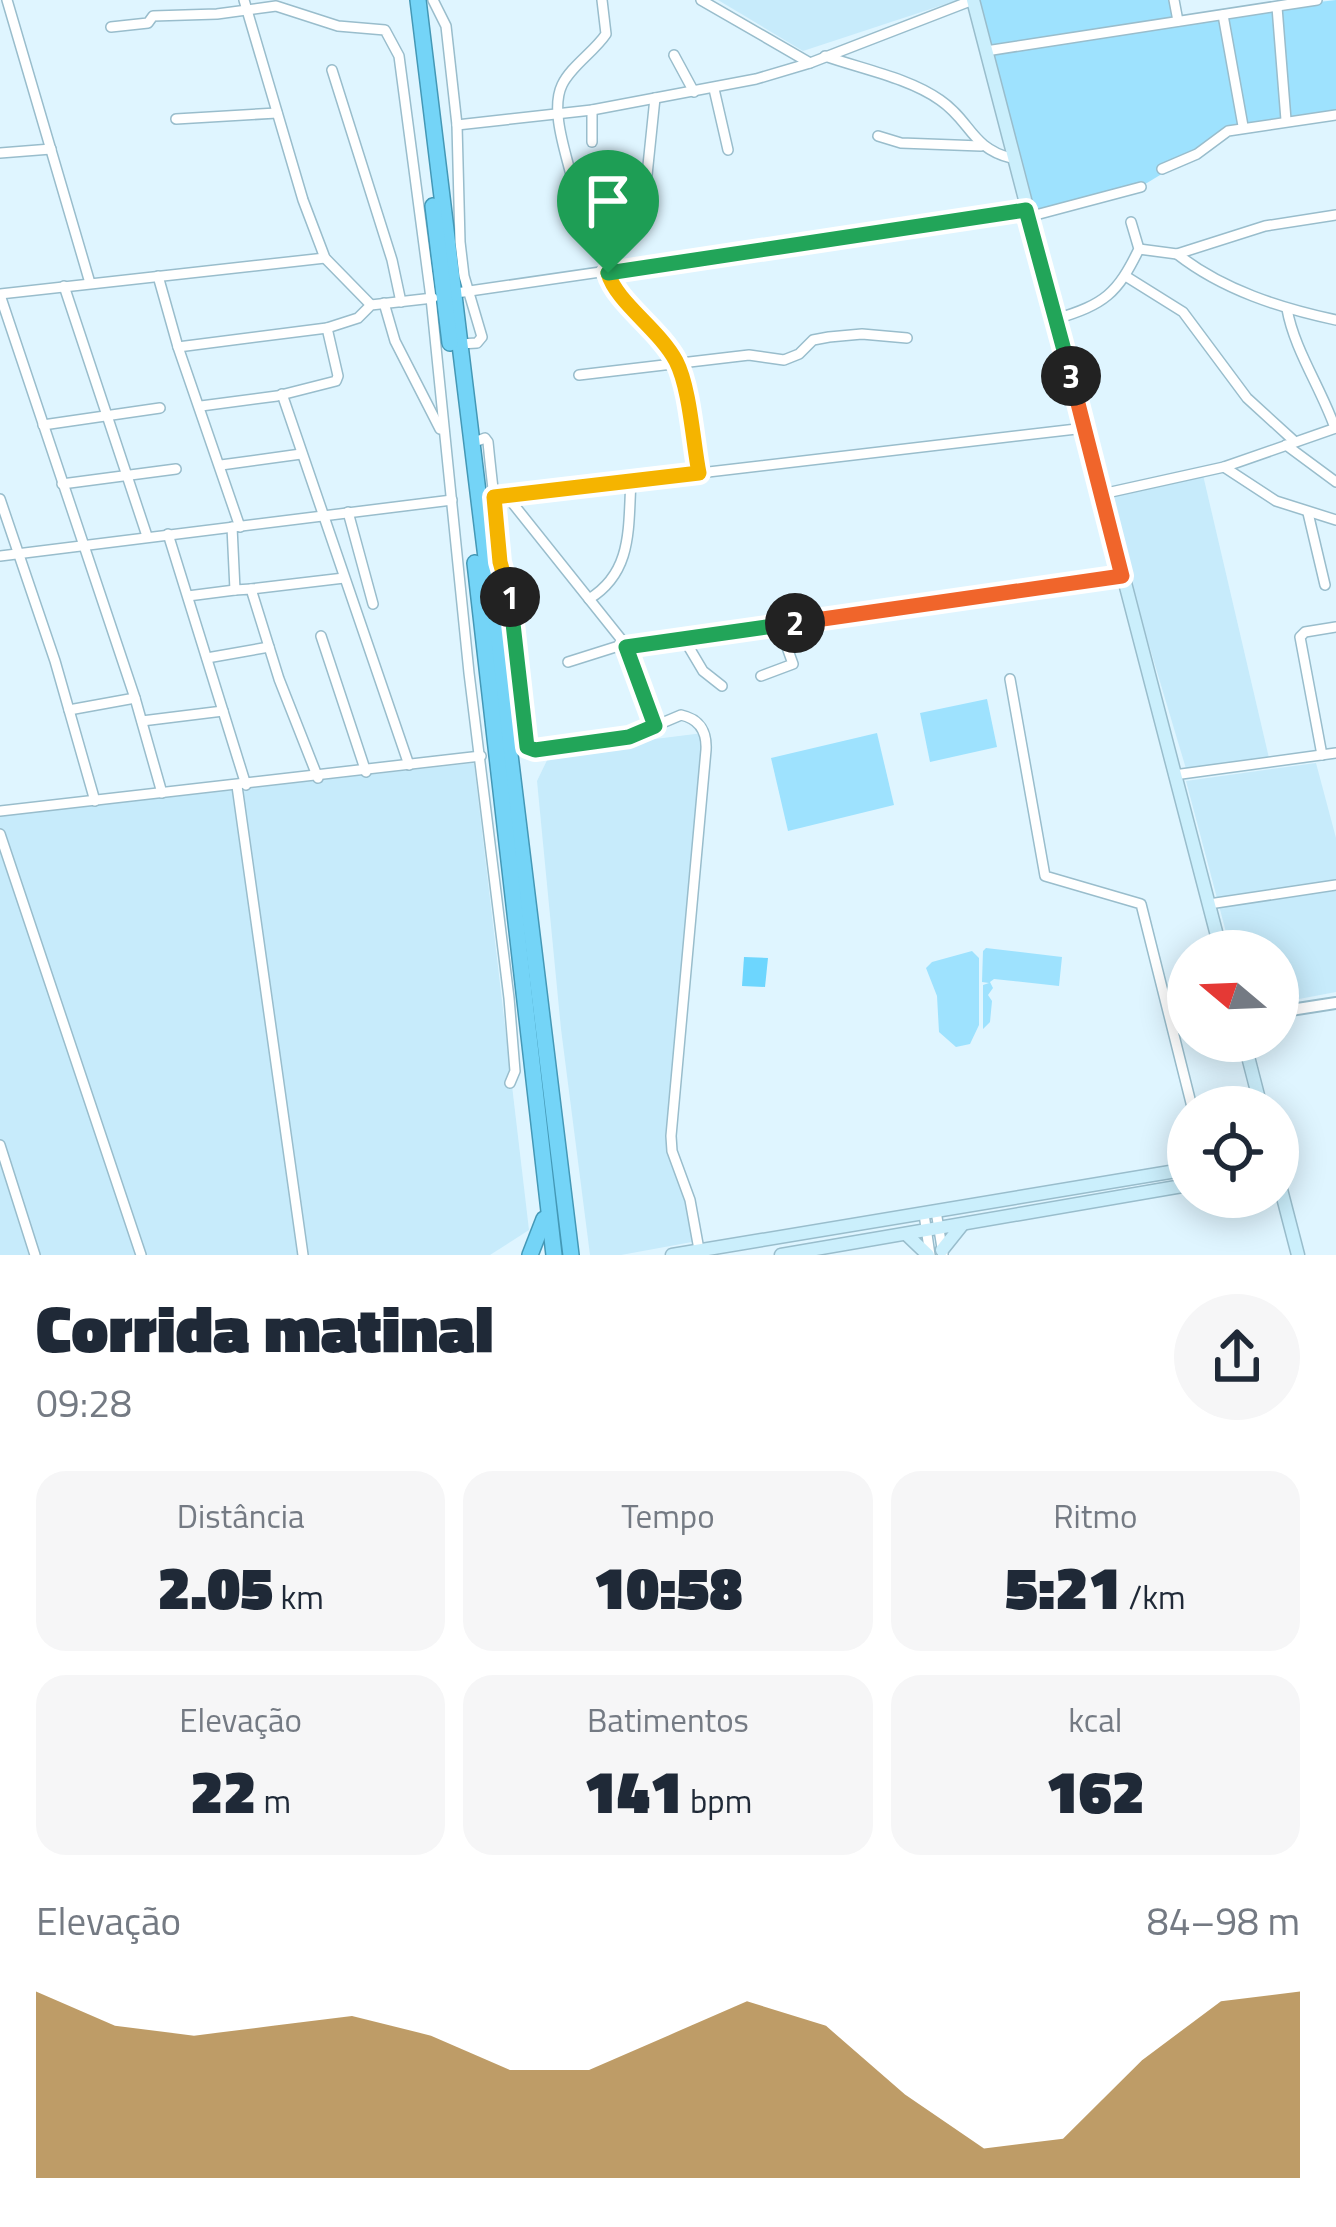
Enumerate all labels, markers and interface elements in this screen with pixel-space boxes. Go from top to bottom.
pin [557,150,659,273]
icon: arrive [575,168,641,234]
pin: 3 [1041,346,1101,406]
text: 3 [1062,351,1080,401]
pin: 1 [480,567,540,627]
text: 1 [501,572,519,622]
pin: 2 [765,593,825,653]
text: 2 [786,598,804,648]
north arrow [1167,930,1299,1062]
map controls [1167,930,1299,1218]
button: locate [1167,1086,1299,1218]
text: Corrida matinal [36,1277,494,1378]
button: share [1174,1294,1300,1420]
text: 09:28 [36,1373,132,1432]
text: Distância [177,1491,305,1541]
text: Tempo [621,1491,715,1541]
text: Ritmo [1053,1491,1137,1541]
text: 2.05 [157,1541,273,1632]
text: 10:58 [593,1541,743,1632]
text: 5:21 [1005,1541,1121,1632]
text: km [273,1572,324,1622]
text: /km [1121,1572,1186,1622]
text: Elevação [179,1695,302,1745]
text: Batimentos [587,1695,749,1745]
text: kcal [1068,1695,1122,1745]
text: 22 [190,1745,256,1836]
text: 141 [584,1745,683,1836]
text: 162 [1046,1745,1145,1836]
text: m [256,1776,291,1826]
text: bpm [683,1776,752,1826]
text: Elevação [36,1891,181,1950]
text: 84–98 m [1147,1891,1300,1950]

